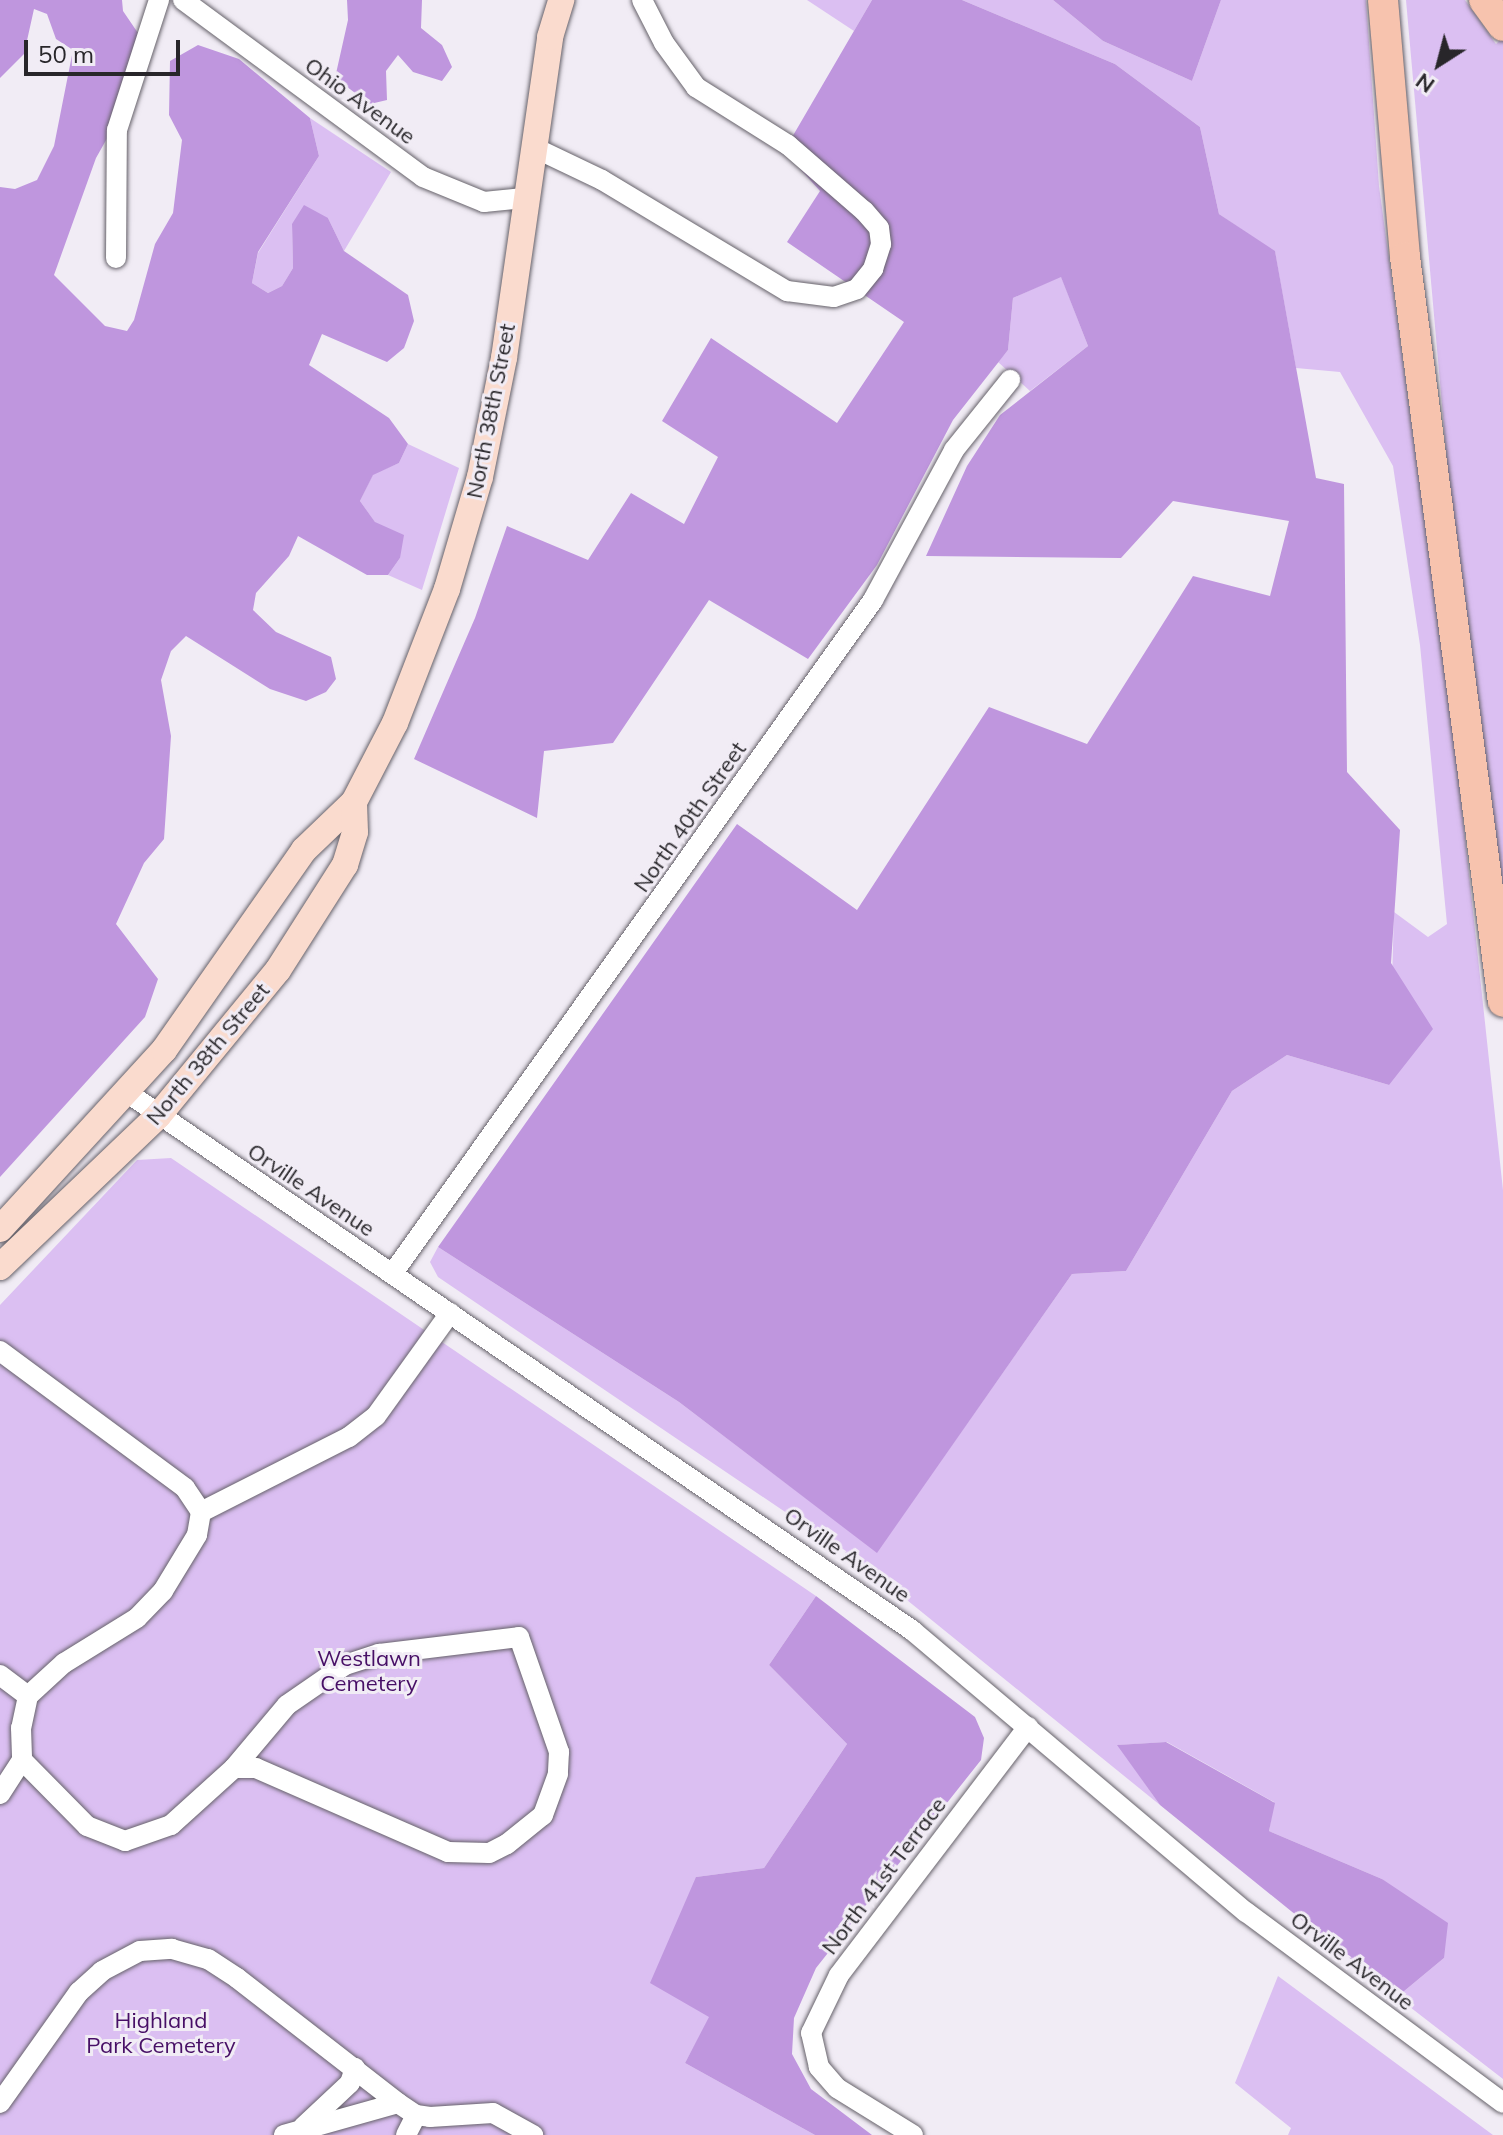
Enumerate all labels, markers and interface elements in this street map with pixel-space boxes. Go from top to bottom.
scale bar [28,24,184,74]
north arrow [1399,24,1479,104]
text: 50 m [38,39,94,69]
street label: Ohio Avenue [300,52,420,150]
text: N [1410,67,1440,100]
street label: North 38th Street [461,321,521,501]
street label: North 40th Street [628,737,752,897]
street label: North 38th Street [141,978,275,1130]
street label: Orville Avenue [243,1138,379,1242]
street label: Orville Avenue [779,1502,915,1608]
park label: Westlawn Cemetery [317,1645,421,1696]
street label: North 41st Terrace [816,1792,952,1960]
street label: Orville Avenue [1285,1906,1419,2016]
park label: Highland Park Cemetery [86,2007,236,2058]

